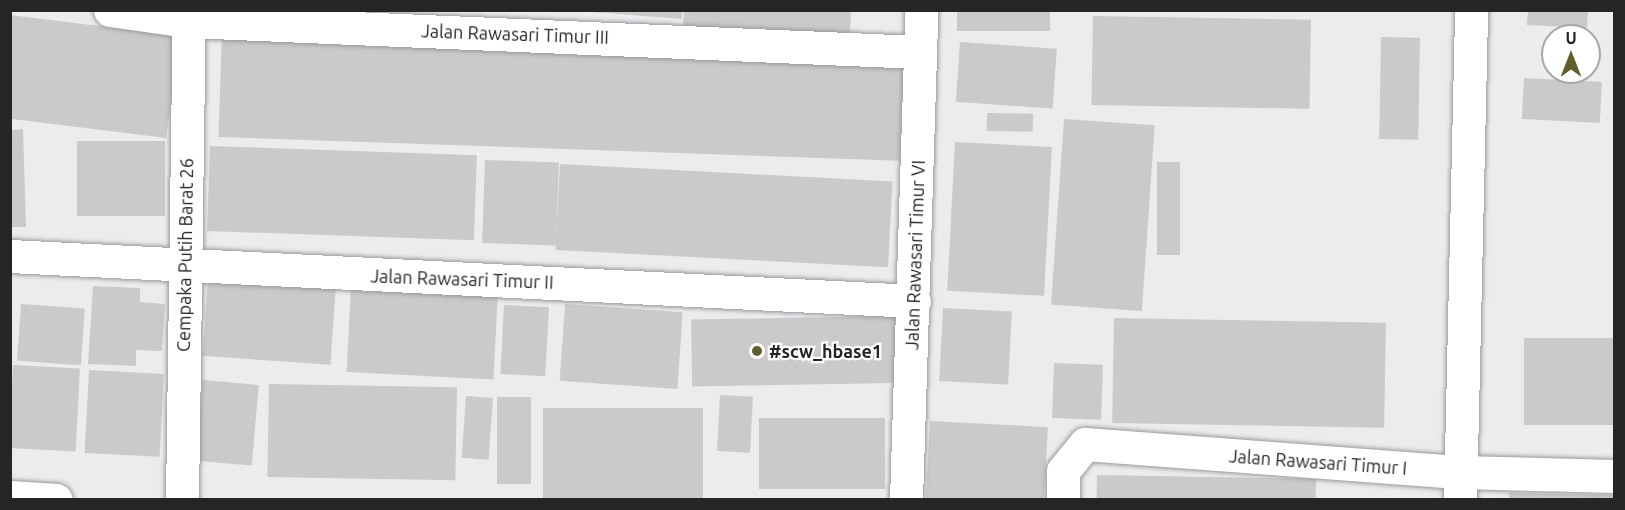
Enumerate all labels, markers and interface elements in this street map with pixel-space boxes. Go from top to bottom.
street label: Jalan Rawasari Timur III [421,20,609,48]
north arrow [1541,24,1601,84]
text: U [1565,29,1577,47]
street label: Cempaka Putih Barat 26 [173,158,197,352]
street label: Jalan Rawasari Timur VI [901,160,929,350]
street label: Jalan Rawasari Timur II [370,265,554,293]
place label: #scw_hbase1 [769,340,882,362]
marker: #scw_hbase1 [750,344,764,358]
street label: Jalan Rawasari Timur I [1228,445,1408,479]

